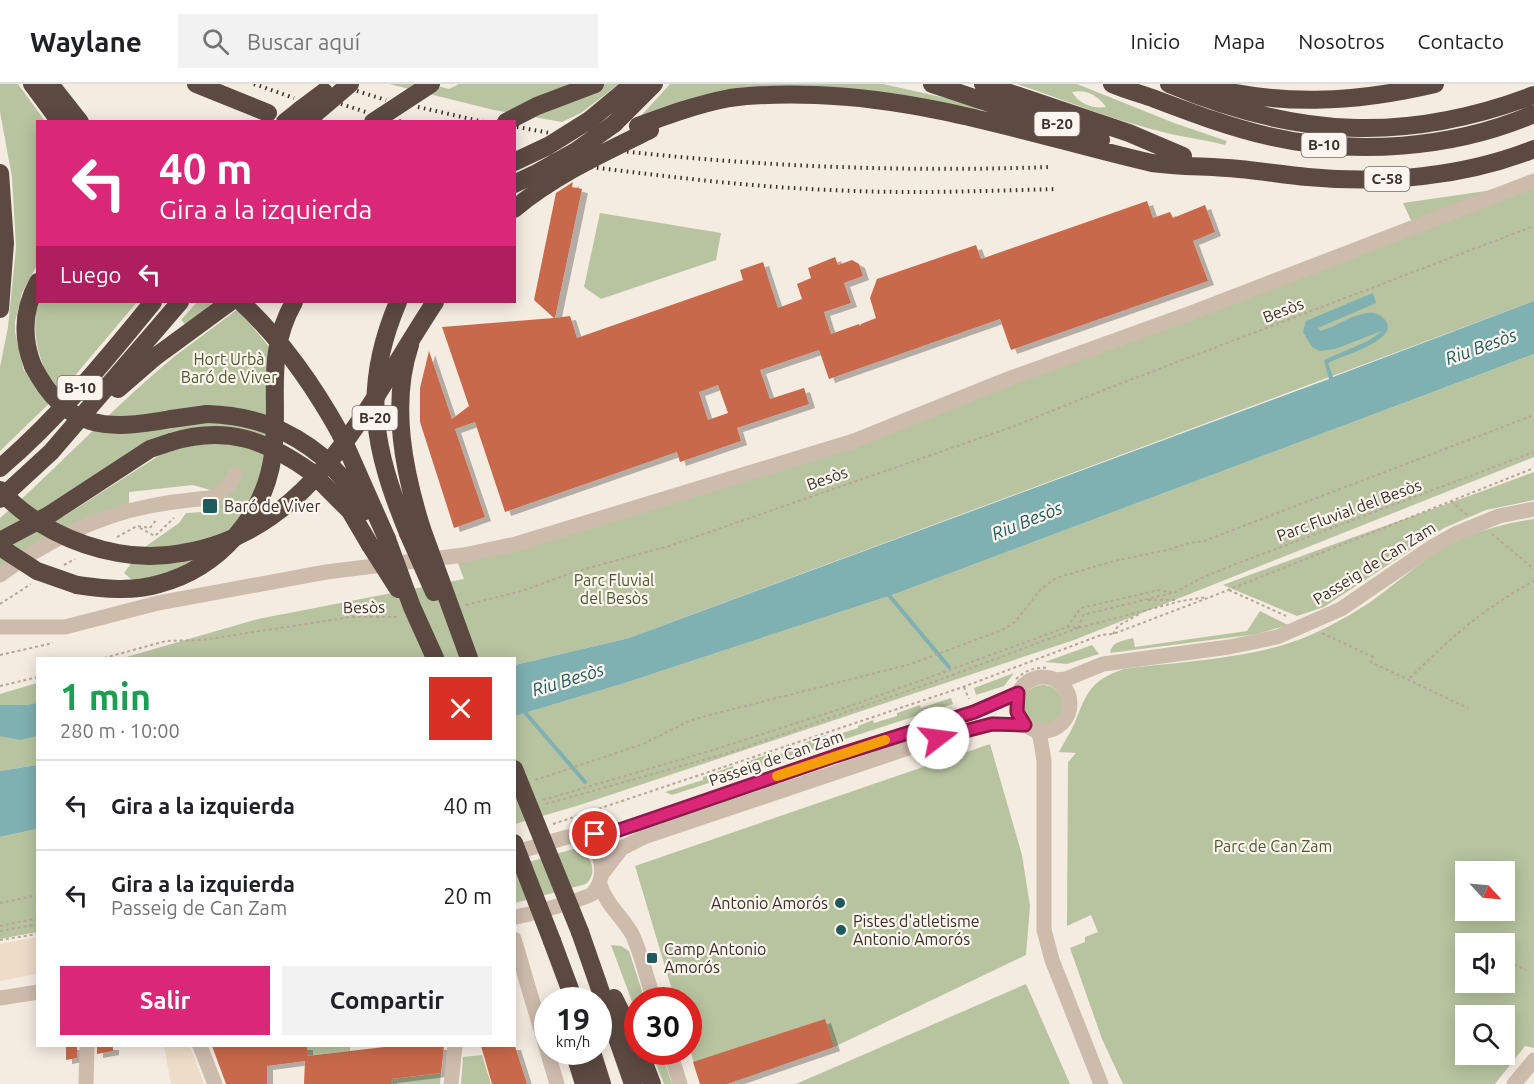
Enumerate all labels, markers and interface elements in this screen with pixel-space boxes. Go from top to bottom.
search box [178,14,598,68]
icon: search [199,25,232,58]
text: Waylane [30,26,142,57]
text: Buscar aquí [247,29,360,54]
text: Inicio [1131,29,1180,53]
text: Mapa [1213,29,1265,53]
text: Nosotros [1298,29,1385,53]
text: Contacto [1418,29,1504,53]
road number: B-20 [1034,112,1080,136]
road number: B-10 [1302,133,1346,157]
icon: left [60,144,138,222]
text: 40 m [159,145,253,192]
road number: C-58 [1364,167,1410,191]
text: Gira a la izquierda [159,194,372,224]
icon: left [133,258,166,291]
text: Luego [60,262,121,287]
street label: Besòs [1260,294,1306,326]
water label: Riu Besòs [1442,324,1519,368]
park label: Hort Urbà Baró de Viver [181,350,277,386]
road number: B-10 [58,376,103,400]
road number: B-20 [352,406,398,430]
street label: Besòs [804,463,850,493]
street label: Parc Fluvial del Besòs [1274,475,1424,545]
marker: Baró de Viver [201,497,219,515]
place label: Baró de Viver [224,497,321,515]
water label: Riu Besòs [988,497,1065,543]
street label: Passeig de Can Zam [1309,518,1439,608]
park label: Parc Fluvial del Besòs [574,571,654,607]
street label: Besòs [343,598,385,616]
water label: Riu Besòs [529,658,607,699]
text: 1 min [60,676,151,717]
button: close [429,677,492,740]
position arrow [906,706,970,770]
text: 280 m · 10:00 [60,719,180,742]
street label: Passeig de Can Zam [706,727,846,789]
icon: left [60,789,93,822]
text: Gira a la izquierda [111,793,295,818]
text: 40 m [443,793,492,818]
pin [569,808,620,859]
icon: arrive [578,817,611,850]
park label: Parc de Can Zam [1214,837,1332,855]
north arrow [1455,861,1515,921]
map controls [1455,861,1515,1065]
text: Gira a la izquierda [111,871,295,896]
icon: left [60,879,93,912]
text: 20 m [443,883,492,908]
place label: Antonio Amorós [711,894,828,912]
text: Passeig de Can Zam [111,896,287,919]
marker: Antonio Amorós [833,896,847,910]
place label: Pistes d'atletisme Antonio Amorós [853,912,980,948]
marker: Pistes d'atletisme Antonio Amorós [834,923,848,937]
button: sound [1455,933,1515,993]
place label: Camp Antonio Amorós [664,940,766,976]
marker: Camp Antonio Amorós [645,951,659,965]
button: Salir [60,966,270,1035]
button: Compartir [282,966,492,1035]
speed limit sign: 30 [624,987,702,1065]
text: 19 [556,1002,590,1036]
button: search [1455,1005,1515,1065]
text: km/h [556,1033,590,1050]

